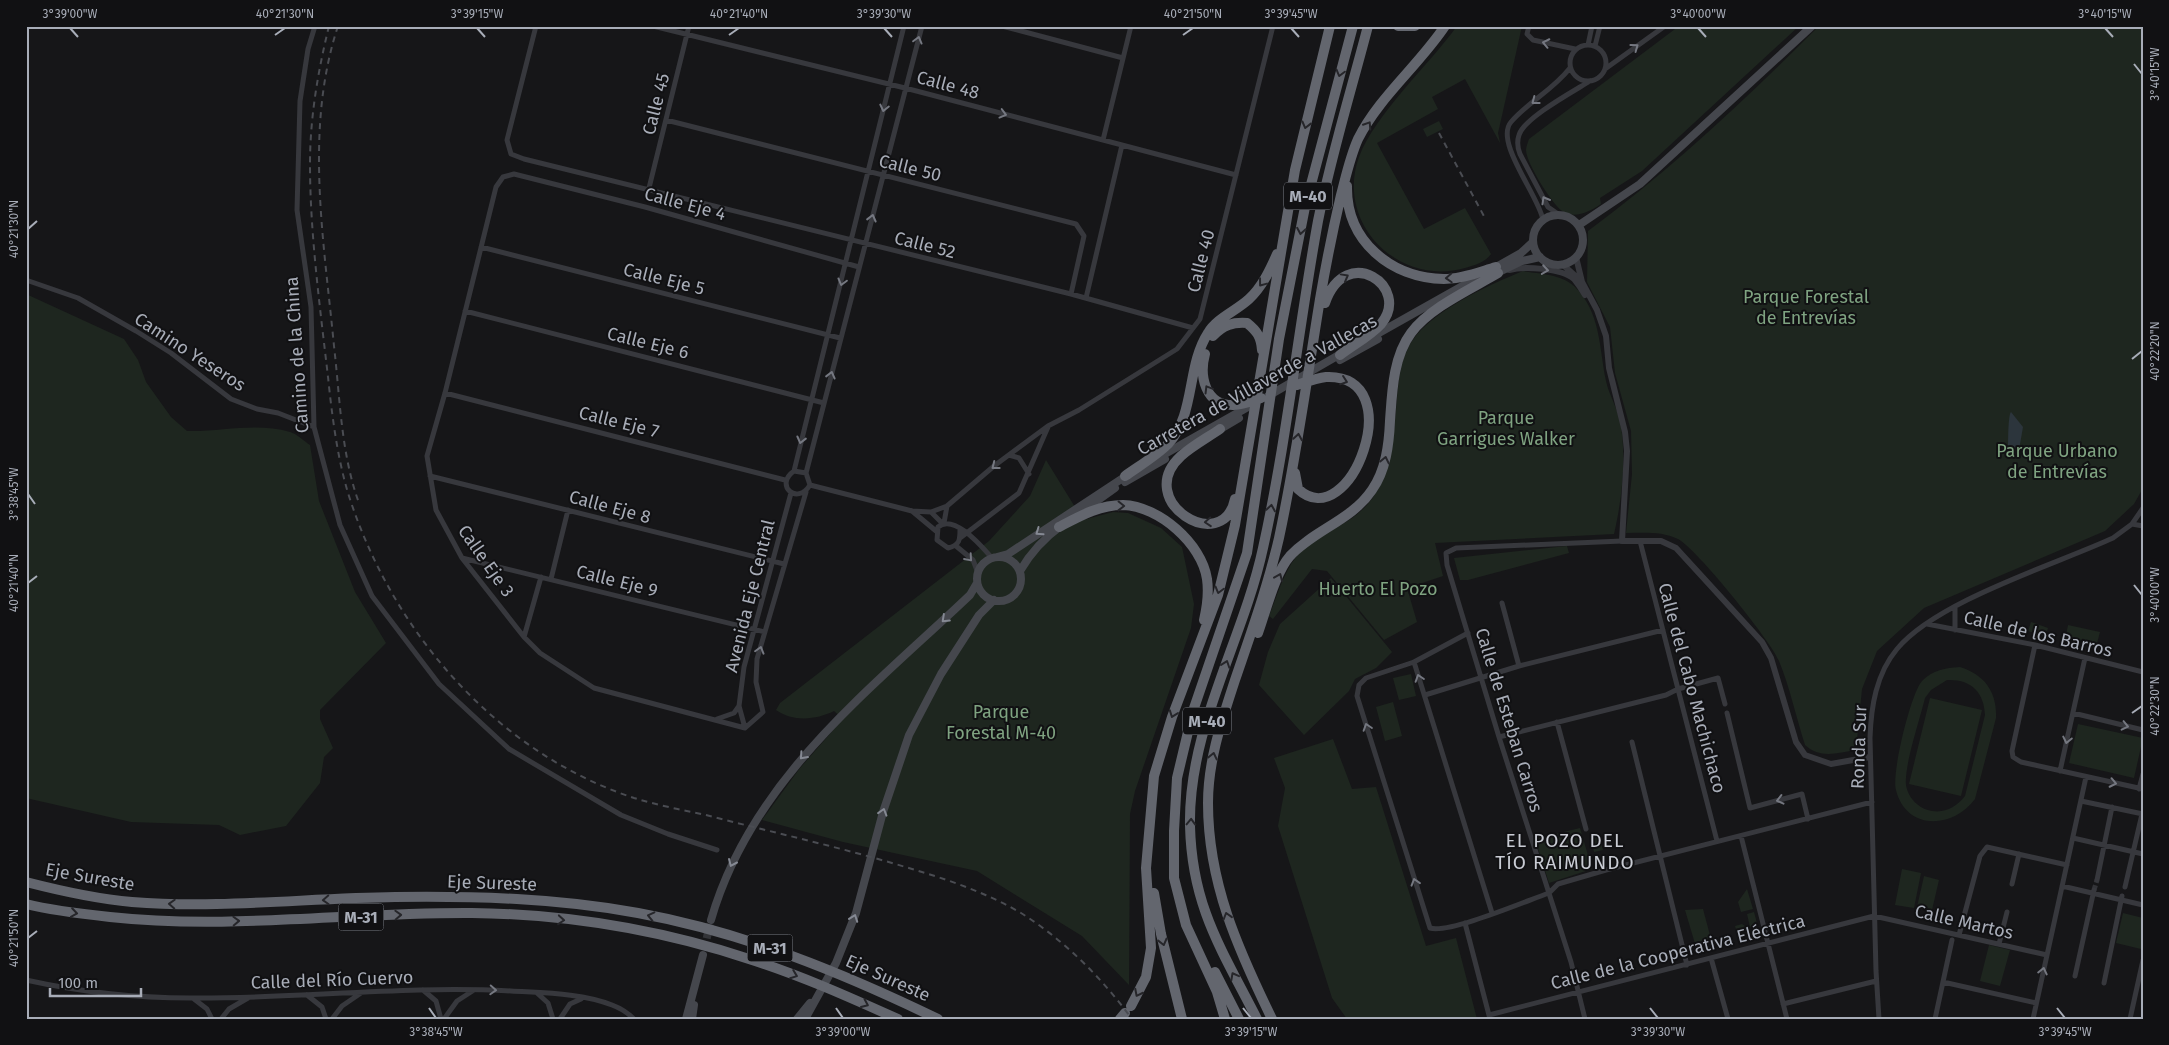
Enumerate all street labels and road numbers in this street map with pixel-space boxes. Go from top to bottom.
street label: Calle 48 [914,66,982,104]
street label: Calle 45 [638,71,674,137]
street label: Calle 50 [876,150,944,186]
road number: M-40 [1284,182,1332,210]
street label: Calle Eje 4 [642,183,729,226]
street label: Calle 52 [892,227,958,263]
street label: Calle 40 [1183,227,1219,295]
street label: Calle Eje 5 [621,258,707,300]
street label: Camino de la China [281,276,313,434]
street label: Camino Yeseros [130,308,250,396]
street label: Carretera de Villaverde a Vallecas [1133,310,1381,460]
street label: Calle Eje 6 [605,322,691,364]
street label: Calle Eje 7 [577,401,661,443]
street label: Calle Eje 8 [567,486,653,528]
street label: Avenida Eje Central [720,517,780,675]
street label: Calle Eje 3 [453,521,519,601]
street label: Calle Eje 9 [574,560,660,602]
street label: Calle del Cabo Machichaco [1653,581,1731,795]
street label: Calle de los Barros [1962,606,2114,662]
street label: Calle de Esteban Carros [1470,625,1548,815]
street label: Ronda Sur [1847,704,1871,789]
road number: M-40 [1183,708,1231,734]
street label: Eje Sureste [44,858,136,896]
street label: Eje Sureste [447,870,537,896]
street label: Calle Martos [1913,900,2015,944]
road number: M-31 [338,904,384,930]
street label: Calle de la Cooperativa Eléctrica [1548,910,1808,994]
road number: M-31 [748,934,792,961]
street label: Eje Sureste [842,950,934,1006]
street label: Calle del Río Cuervo [250,966,414,994]

